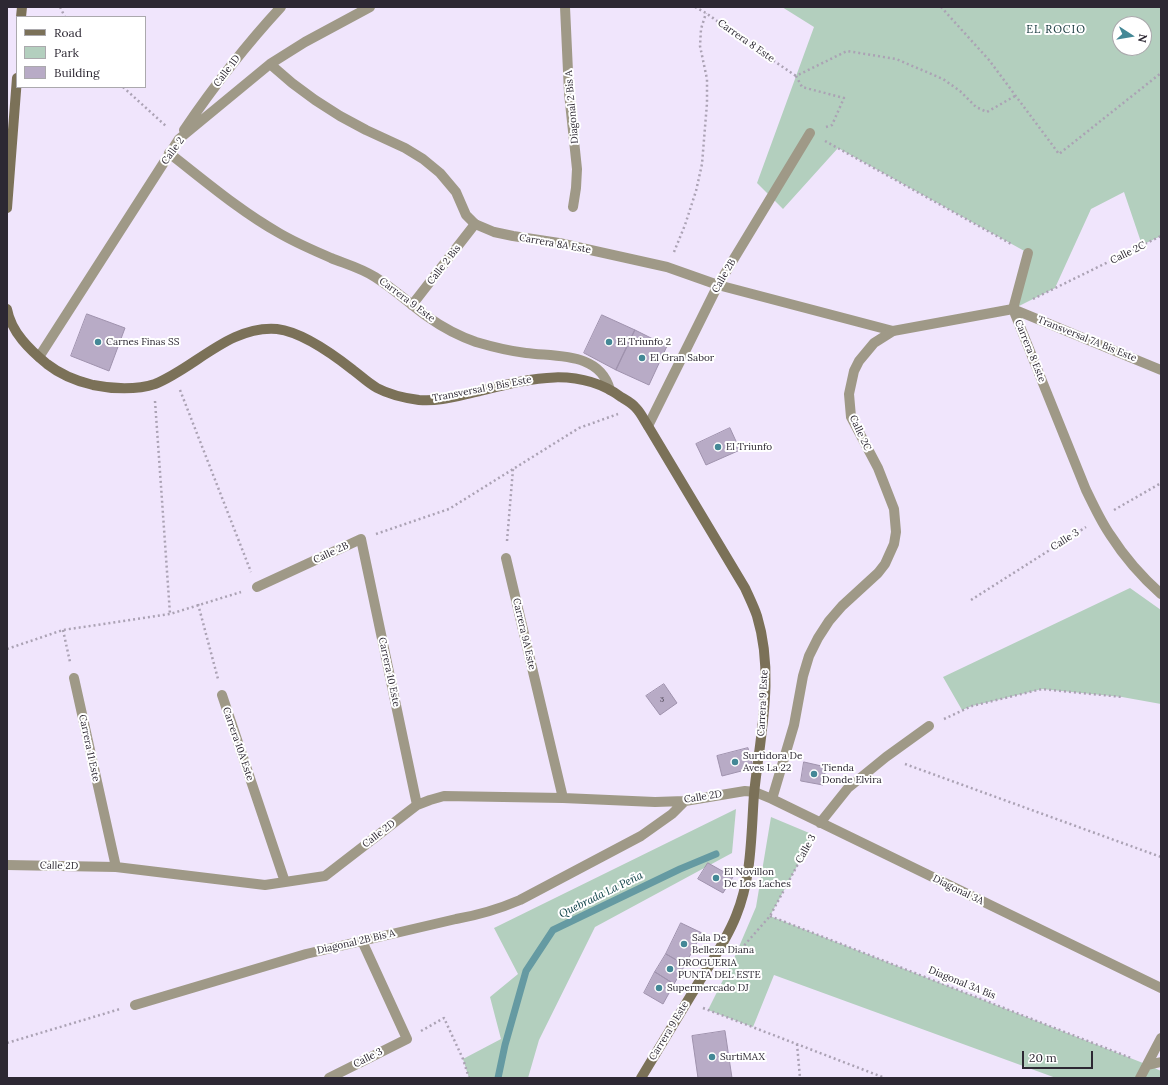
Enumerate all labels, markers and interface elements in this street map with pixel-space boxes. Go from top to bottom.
legend [16,16,146,88]
north arrow [1112,16,1152,56]
street label: Carrera 8 Este [715,17,777,65]
district label: EL ROCIO [1026,23,1086,37]
text: Road [54,25,82,40]
text: N [1135,33,1150,44]
text: Park [54,45,79,60]
street label: Calle 1D [211,53,243,89]
text: Building [54,65,100,80]
street label: Diagonal 2 Bis A [563,70,581,144]
street label: Calle 2 [159,135,187,167]
street label: Carrera 8A Este [518,232,592,256]
street label: Calle 2C [1108,239,1148,267]
street label: Calle 2 Bis [425,243,463,287]
street label: Calle 2B [709,257,739,295]
street label: Carrera 9 Este [377,275,437,325]
street label: Transversal 7A Bis Este [1036,314,1138,364]
street label: Carrera 8 Este [1012,318,1048,384]
place label: Carnes Finas SS [106,336,179,348]
place label: El Triunfo 2 [617,336,671,348]
marker: Carnes Finas SS [93,337,103,347]
marker: El Triunfo 2 [604,337,614,347]
place label: El Gran Sabor [650,352,714,364]
marker: El Gran Sabor [637,353,647,363]
street label: Transversal 9 Bis Este [431,373,533,405]
street label: Calle 2C [847,413,873,453]
place label: El Triunfo [726,441,772,453]
marker: El Triunfo [713,442,723,452]
street label: Calle 3 [1049,527,1081,553]
street label: Calle 2B [312,540,350,566]
street label: Carrera 9A Este [510,597,538,671]
street label: Carrera 10 Este [376,636,402,708]
street label: Carrera 9 Este [755,669,771,737]
house number: 3 [660,695,664,705]
street label: Carrera 10A Este [220,706,256,782]
street label: Carrera 11 Este [76,713,102,783]
place label: Surtidora De Aves La 22 [743,750,802,774]
marker: Surtidora De Aves La 22 [730,757,740,767]
place label: Tienda Donde Elvira [822,762,882,786]
marker: Tienda Donde Elvira [809,769,819,779]
street label: Calle 2D [683,788,723,806]
street label: Calle 2D [360,817,398,851]
street label: Calle 3 [793,832,819,866]
street label: Calle 2D [40,860,78,872]
place label: El Novillon De Los Laches [724,866,791,890]
water label: Quebrada La Peña [557,869,645,921]
marker: El Novillon De Los Laches [711,873,721,883]
street label: Diagonal 3A [931,873,985,907]
street label: Diagonal 2B Bis A [316,927,396,957]
place label: Sala De Belleza Diana [692,932,754,956]
marker: Sala De Belleza Diana [679,939,689,949]
place label: DROGUERIA PUNTA DEL ESTE [678,957,761,980]
marker: DROGUERIA PUNTA DEL ESTE [665,964,675,974]
street label: Diagonal 3A Bis [927,964,997,1002]
place label: Supermercado DJ [667,982,749,994]
marker: Supermercado DJ [654,983,664,993]
street label: Carrera 9 Este [647,999,691,1063]
scale bar [1024,1043,1095,1069]
street label: Calle 3 [351,1046,385,1070]
text: 20 m [1029,1050,1057,1065]
place label: SurtiMAX [720,1051,765,1063]
marker: SurtiMAX [707,1052,717,1062]

